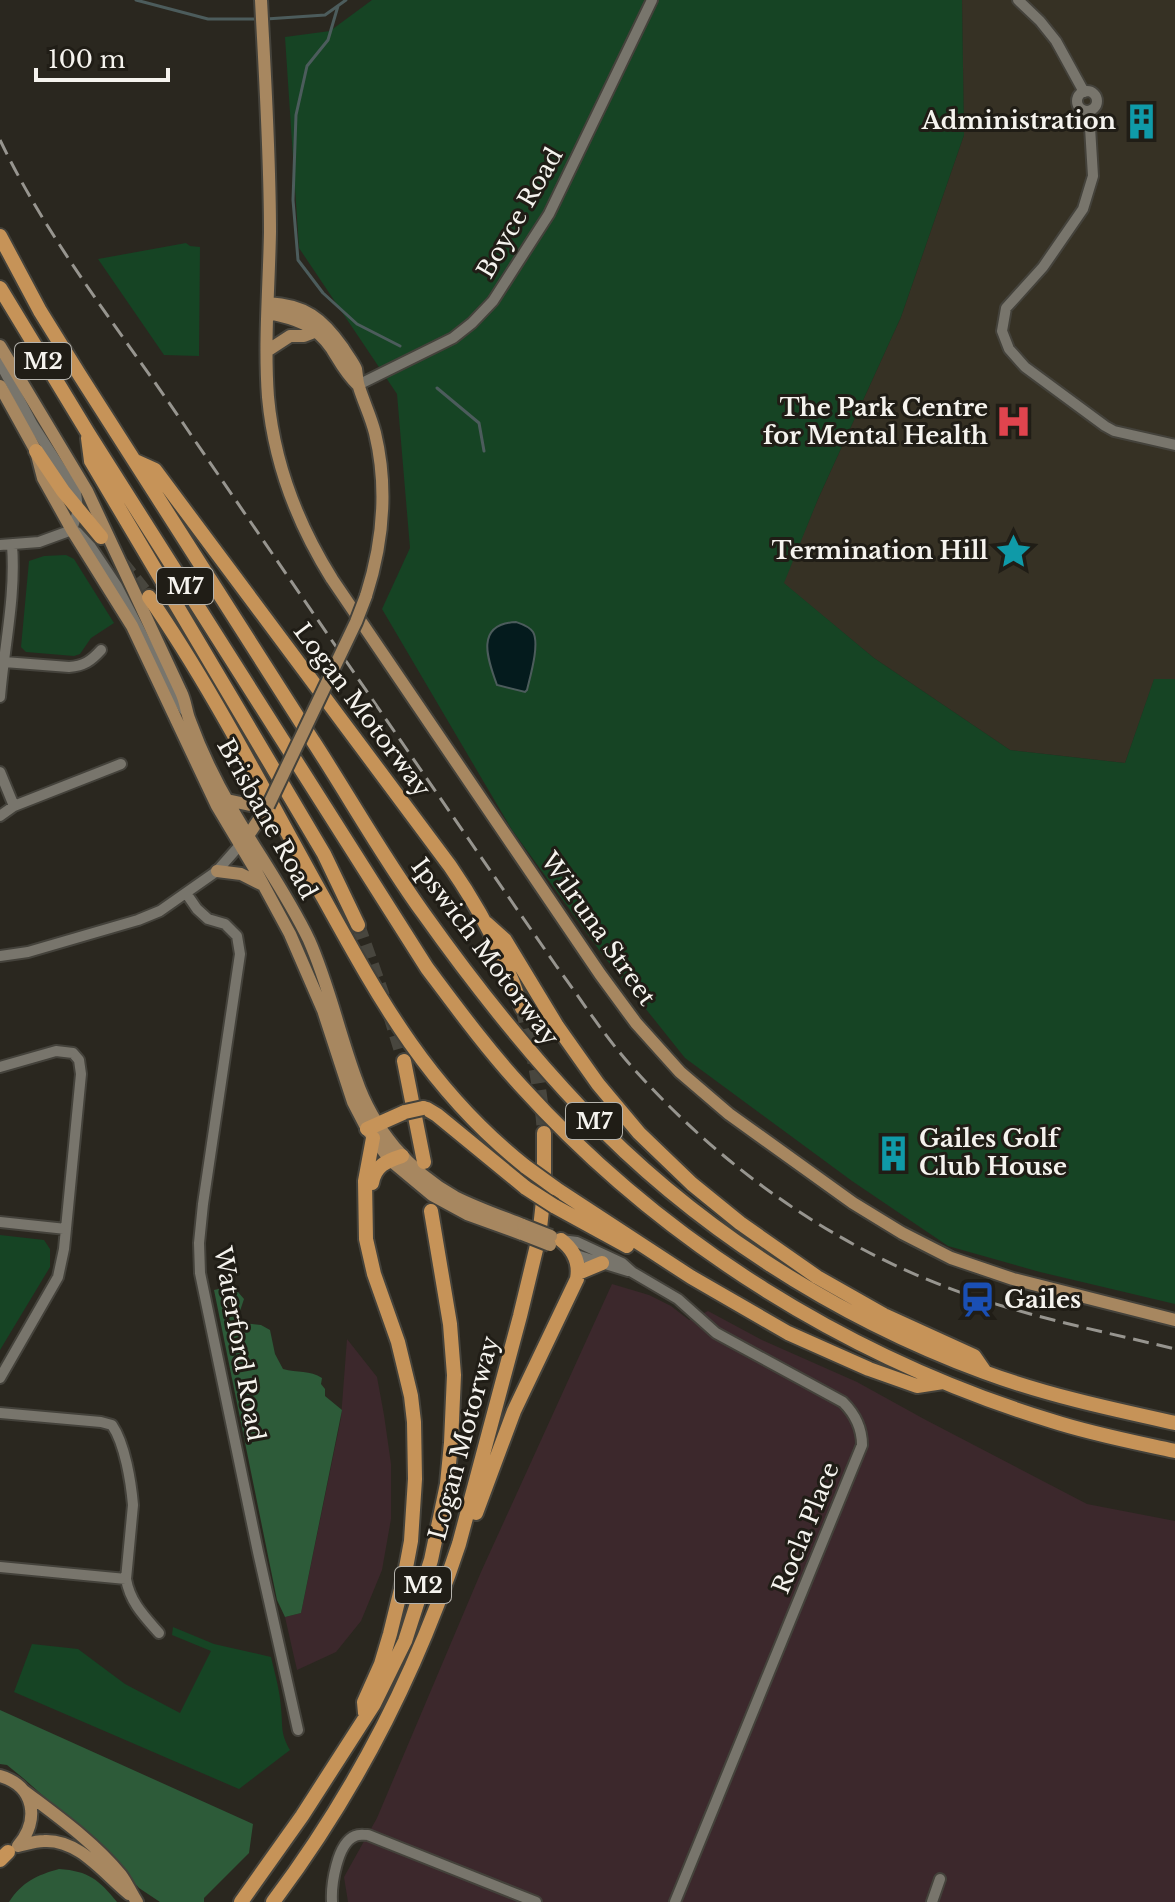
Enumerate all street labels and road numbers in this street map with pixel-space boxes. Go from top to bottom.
street label: Boyce Road [471,142,569,283]
road number: M2 [15,343,71,379]
road number: M7 [157,568,213,604]
street label: Logan Motorway [288,617,438,803]
street label: Brisbane Road [211,733,324,904]
street label: Wilruna Street [534,846,662,1011]
street label: Ipswich Motorway [405,852,566,1052]
road number: M7 [566,1103,622,1139]
street label: Waterford Road [208,1243,271,1444]
street label: Logan Motorway [422,1332,505,1543]
street label: Rocla Place [766,1458,845,1598]
road number: M2 [395,1567,451,1603]

